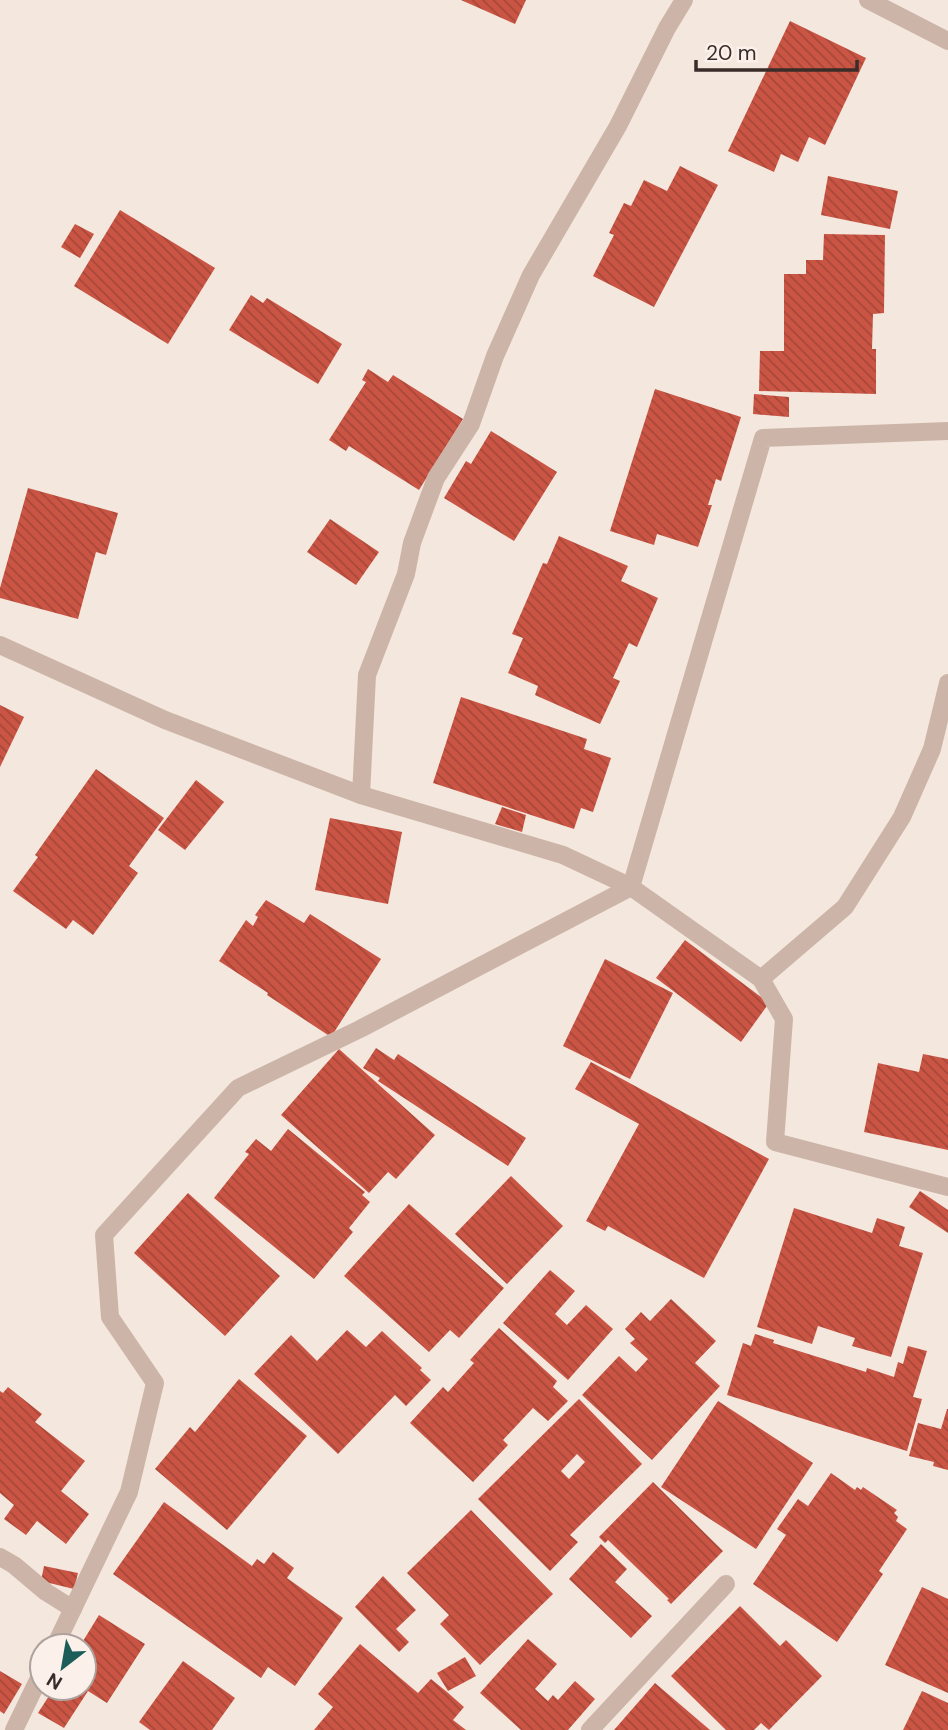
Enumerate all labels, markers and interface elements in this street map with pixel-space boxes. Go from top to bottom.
scale bar [696,28,857,72]
text: 20 m [706,39,757,67]
north arrow [28,1632,98,1702]
text: N [42,1667,67,1695]

